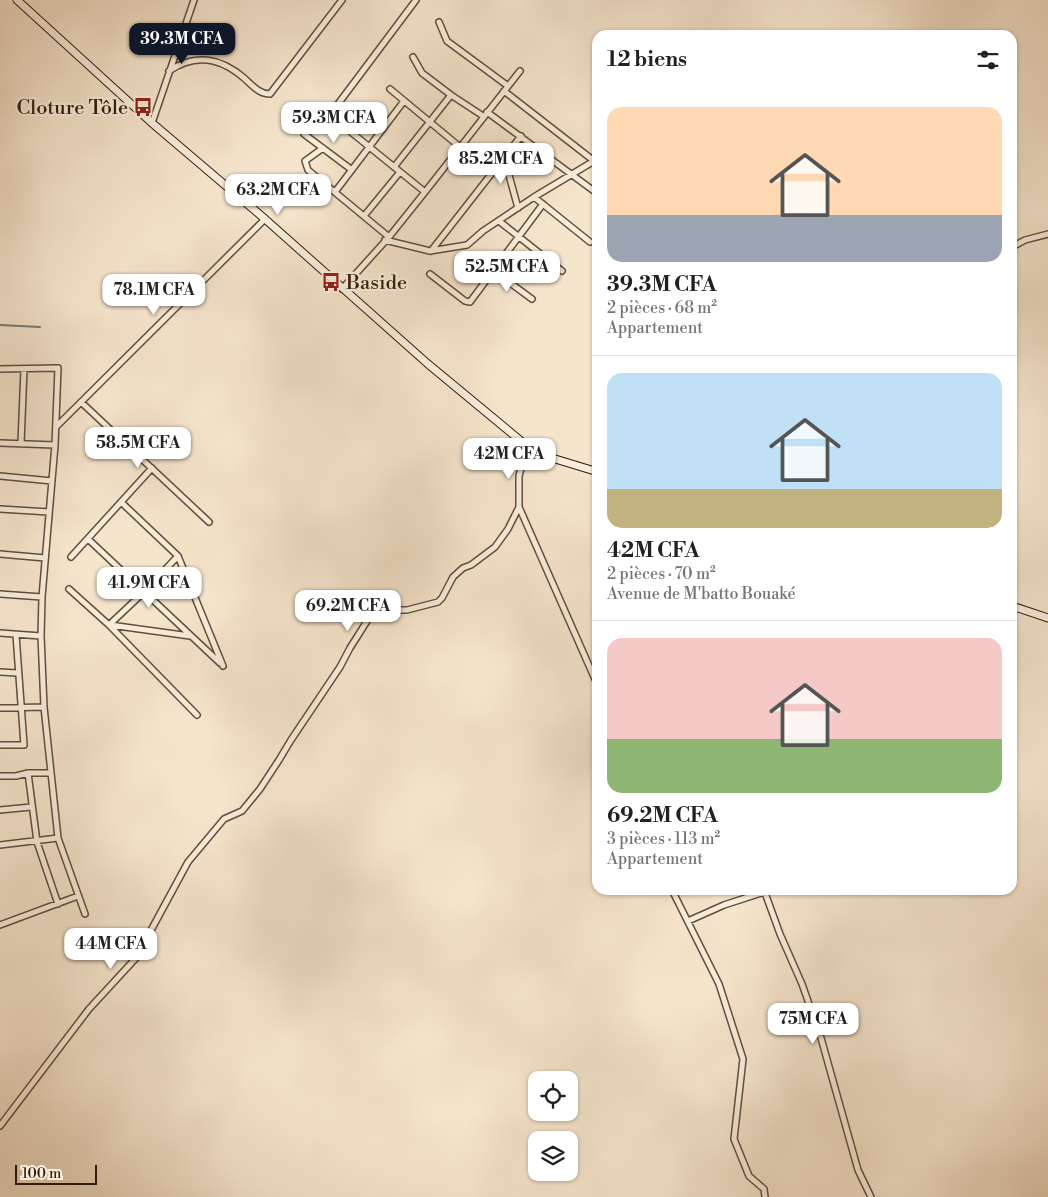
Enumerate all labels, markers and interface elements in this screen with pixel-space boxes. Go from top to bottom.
pin: 39.3M CFA [125,22,239,65]
text: 39.3M CFA [140,29,224,49]
icon: filters [974,46,1002,74]
text: 12 biens [607,47,687,73]
place label: Cloture Tôle [17,96,128,121]
bus stop icon: Cloture Tôle [132,96,154,118]
pin: 59.3M CFA [277,102,391,144]
text: 59.3M CFA [292,108,376,128]
icon: home [760,140,850,230]
pin: 85.2M CFA [444,142,558,185]
text: 85.2M CFA [459,149,543,169]
pin: 63.2M CFA [221,174,335,216]
text: 63.2M CFA [236,180,320,200]
pin: 52.5M CFA [450,250,564,293]
text: 52.5M CFA [465,257,549,277]
bus stop icon: Baside [320,271,342,293]
place label: Baside [345,271,407,296]
text: 39.3M CFA [607,272,717,298]
pin: 78.1M CFA [97,274,211,316]
text: 78.1M CFA [113,280,195,300]
text: 2 pièces · 68 m² [607,298,717,318]
text: Appartement [607,318,703,338]
icon: home [760,405,850,495]
pin: 58.5M CFA [81,426,195,469]
text: 58.5M CFA [96,433,180,453]
pin: 42M CFA [463,438,555,480]
text: 42M CFA [474,444,544,464]
text: 42M CFA [607,538,700,564]
text: 2 pièces · 70 m² [607,564,716,584]
pin: 41.9M CFA [92,566,206,609]
text: 41.9M CFA [108,573,190,593]
text: Avenue de M'batto Bouaké [607,584,796,604]
pin: 69.2M CFA [291,590,405,632]
text: 69.2M CFA [306,596,390,616]
icon: home [760,670,850,760]
text: 69.2M CFA [607,803,718,829]
text: 3 pièces · 113 m² [607,829,720,849]
text: Appartement [607,849,703,869]
pin: 44M CFA [65,928,157,970]
text: 44M CFA [75,934,147,954]
pin: 75M CFA [767,1002,859,1045]
text: 75M CFA [779,1009,847,1029]
map controls [528,1071,578,1181]
button: locate [528,1071,578,1121]
button: layers [528,1131,578,1181]
scale bar [15,1162,98,1185]
text: 100 m [22,1165,61,1183]

